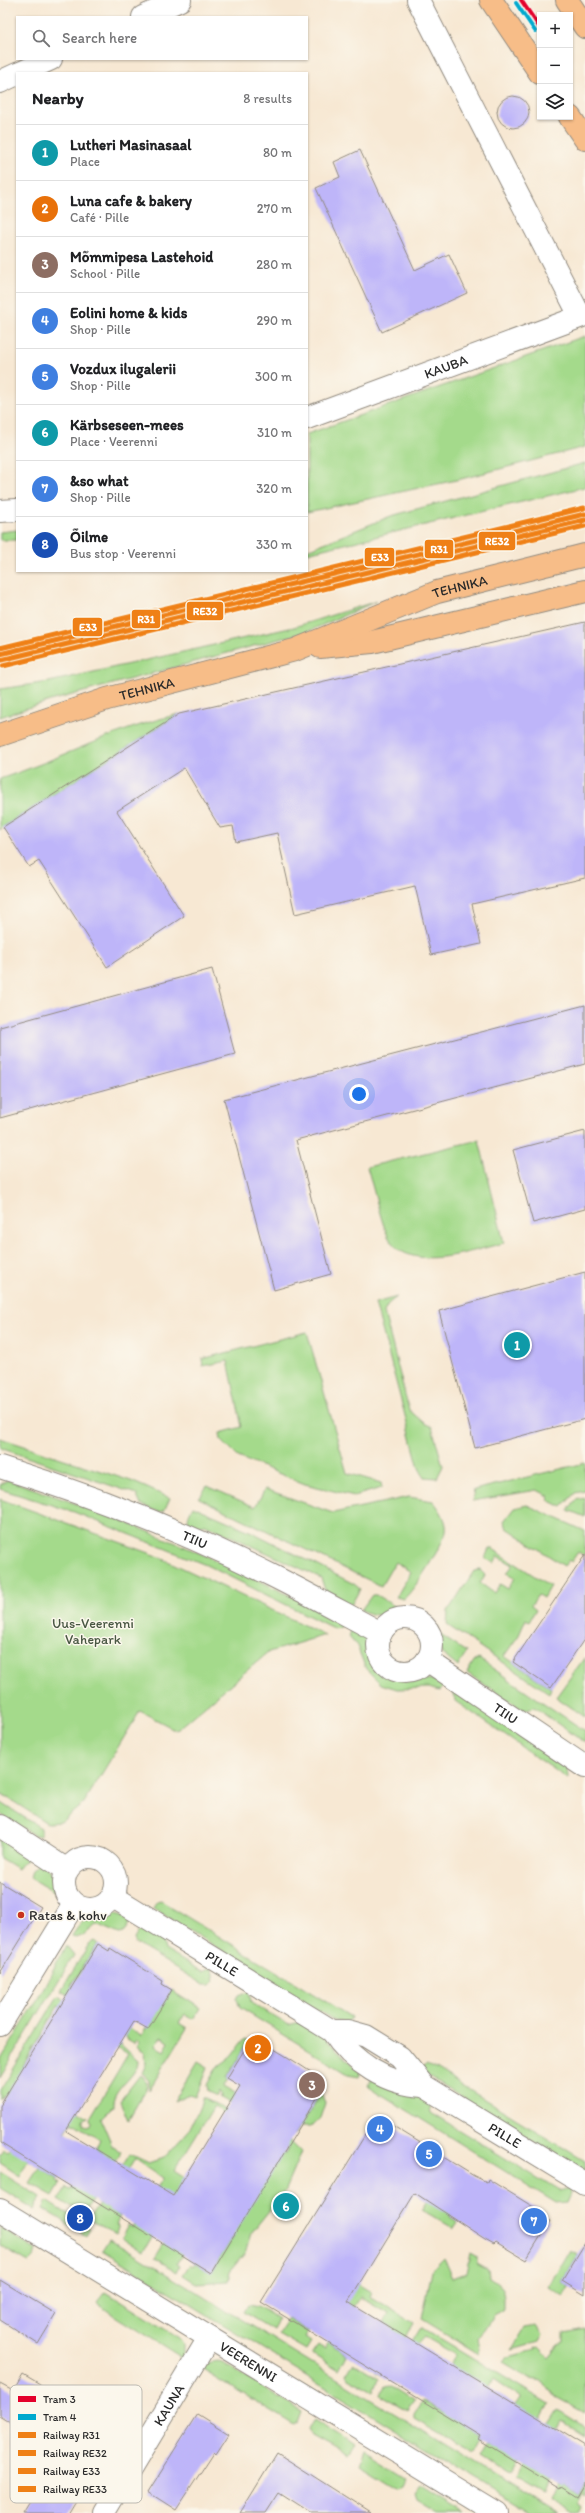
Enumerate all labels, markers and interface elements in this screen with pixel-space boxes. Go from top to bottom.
map controls [537,12,573,120]
button: + [537,12,573,48]
search box [16,16,308,60]
icon: search [30,27,52,49]
text: Search here [62,29,137,47]
button: − [537,48,573,84]
button: layers [537,84,573,120]
text: Nearby [32,88,84,108]
text: 8 results [243,91,292,106]
text: Lutheri Masinasaal [70,136,191,154]
text: 1 [42,145,48,160]
text: 80 m [263,145,292,160]
text: Place [70,154,100,169]
text: Luna cafe & bakery [70,192,192,210]
text: 2 [42,201,48,216]
text: 270 m [257,201,292,216]
text: Café · Pille [70,210,129,225]
text: Mõmmipesa Lastehoid [70,248,213,266]
text: 3 [41,257,49,272]
text: 280 m [256,257,292,272]
text: School · Pille [70,266,140,281]
text: Eolini home & kids [70,304,187,322]
text: 4 [41,313,49,328]
text: 290 m [256,313,292,328]
text: Shop · Pille [70,322,131,337]
street label: KAUBA [422,351,470,382]
text: Vozdux ilugalerii [70,360,176,378]
text: 5 [42,369,48,384]
text: 300 m [255,369,292,384]
text: Shop · Pille [70,378,131,393]
text: Kärbseseen-mees [70,416,184,434]
text: 6 [42,425,48,440]
text: 310 m [257,425,292,440]
text: Place · Veerenni [70,434,158,449]
text: &so what [70,472,129,490]
text: 7 [42,481,48,496]
text: 320 m [256,481,292,496]
text: Shop · Pille [70,490,131,505]
text: Õilme [70,528,108,546]
line badge: RE32 [478,531,516,551]
text: RE32 [485,535,509,548]
text: 8 [41,537,49,552]
text: 330 m [256,537,292,552]
line badge: R31 [424,539,454,559]
text: R31 [430,543,449,556]
text: Bus stop · Veerenni [70,546,176,561]
line badge: E33 [364,547,395,567]
text: E33 [371,551,389,564]
street label: TEHNIKA [429,571,489,602]
line badge: RE32 [186,601,224,621]
text: RE32 [193,605,217,618]
line badge: R31 [131,609,161,629]
text: R31 [137,613,156,626]
line badge: E33 [72,617,103,637]
text: E33 [79,621,97,634]
street label: TEHNIKA [117,673,176,704]
your location [349,1084,369,1104]
pin: 1 [504,1330,530,1360]
street label: TIIU [180,1526,210,1552]
park label: Uus-Veerenni Vahepark [52,1615,134,1648]
street label: TIIU [490,1699,521,1728]
place label: Ratas & kohv [29,1907,107,1924]
marker: Ratas & kohv [16,1910,26,1920]
street label: PILLE [202,1947,242,1980]
pin: 2 [245,2033,271,2063]
pin: 3 [299,2070,325,2100]
pin: 4 [367,2114,393,2144]
street label: PILLE [485,2119,525,2152]
pin: 5 [416,2139,442,2169]
pin: 6 [273,2191,299,2221]
pin: 8 [67,2203,93,2233]
pin: 7 [521,2206,547,2236]
street label: VEERENNI [217,2337,280,2386]
street label: KAUNA [150,2381,188,2429]
legend [10,2385,142,2503]
text: Tram 3 [43,2393,76,2406]
text: Tram 4 [43,2411,77,2424]
text: Railway R31 [43,2429,100,2442]
text: Railway RE32 [43,2447,107,2460]
text: Railway E33 [43,2465,100,2478]
text: Railway RE33 [43,2483,107,2496]

